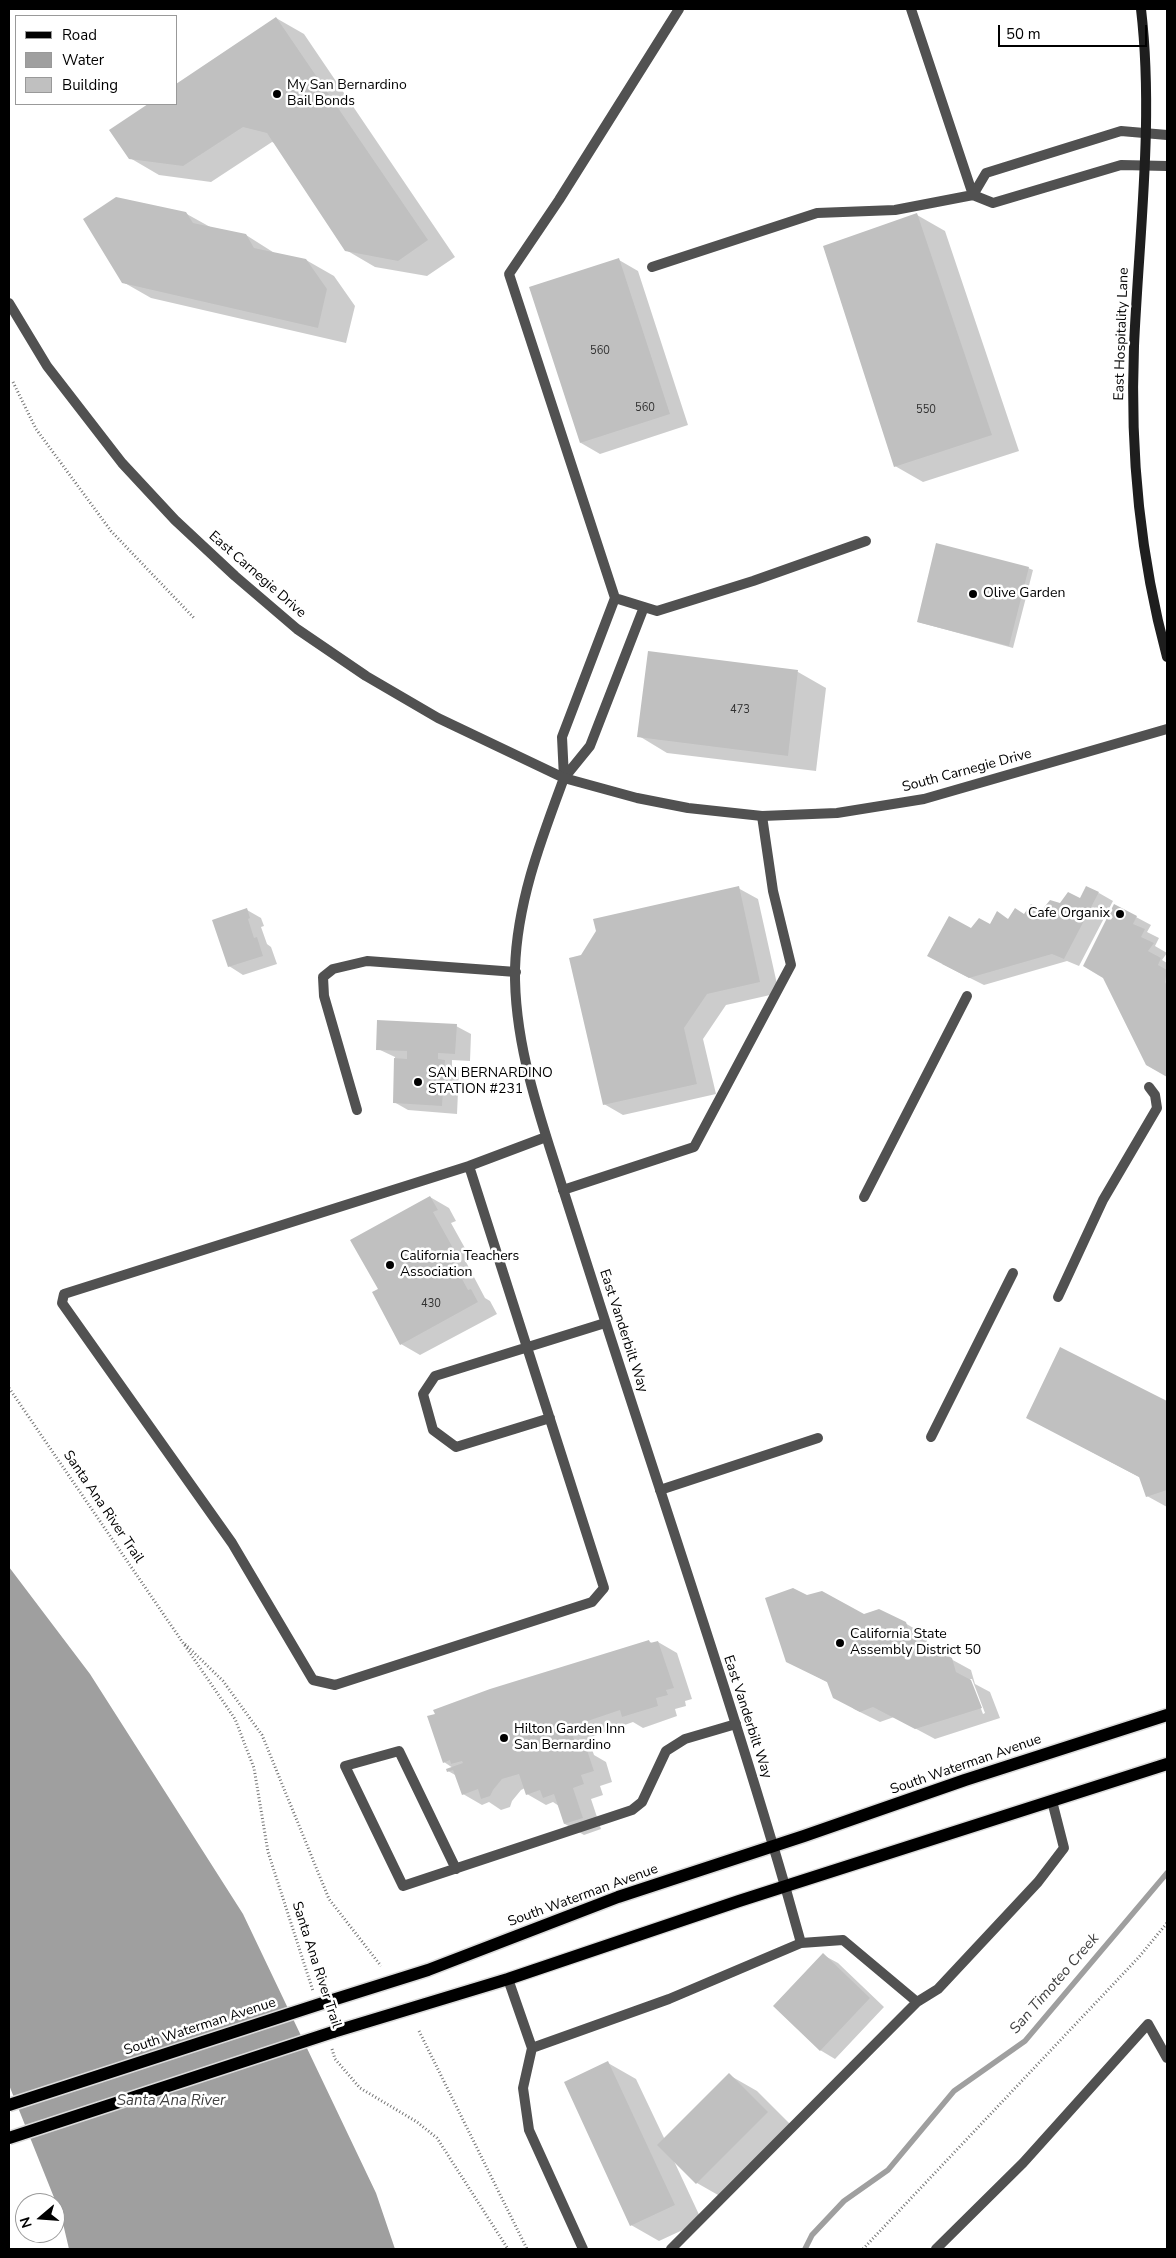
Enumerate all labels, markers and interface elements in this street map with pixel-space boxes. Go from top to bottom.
legend [15,15,178,105]
scale bar [1001,15,1150,47]
text: 50 m [1006,24,1041,44]
text: Road [62,25,97,45]
text: Water [62,50,104,70]
text: Building [62,75,118,95]
place label: My San Bernardino Bail Bonds [287,78,407,110]
marker: My San Bernardino Bail Bonds [271,88,283,100]
street label: East Hospitality Lane [1111,267,1133,401]
house number: 560 [590,344,610,358]
house number: 560 [635,401,655,415]
house number: 550 [916,403,936,417]
street label: East Carnegie Drive [205,528,309,622]
place label: Olive Garden [983,586,1065,602]
marker: Olive Garden [967,588,979,600]
house number: 473 [730,703,750,717]
street label: South Carnegie Drive [900,746,1034,796]
place label: Cafe Organix [1028,906,1110,922]
marker: Cafe Organix [1114,908,1126,920]
place label: SAN BERNARDINO STATION #231 [428,1066,553,1098]
marker: SAN BERNARDINO STATION #231 [412,1076,424,1088]
place label: California Teachers Association [400,1249,519,1282]
marker: California Teachers Association [384,1259,396,1271]
street label: East Vanderbilt Way [595,1267,651,1395]
house number: 430 [421,1297,441,1311]
street label: Santa Ana River Trail [59,1448,147,1566]
place label: California State Assembly District 50 [850,1627,981,1660]
marker: California State Assembly District 50 [834,1637,846,1649]
street label: East Vanderbilt Way [719,1653,775,1781]
place label: Hilton Garden Inn San Bernardino [514,1722,625,1754]
street label: South Waterman Avenue [888,1731,1044,1799]
marker: Hilton Garden Inn San Bernardino [498,1732,510,1744]
street label: South Waterman Avenue [506,1861,660,1931]
street label: Santa Ana River Trail [288,1900,344,2030]
water label: San Timoteo Creek [1006,1930,1104,2038]
street label: South Waterman Avenue [122,1995,278,2059]
water label: Santa Ana River [117,2092,225,2110]
north arrow [15,2193,65,2243]
text: N [16,2215,37,2230]

